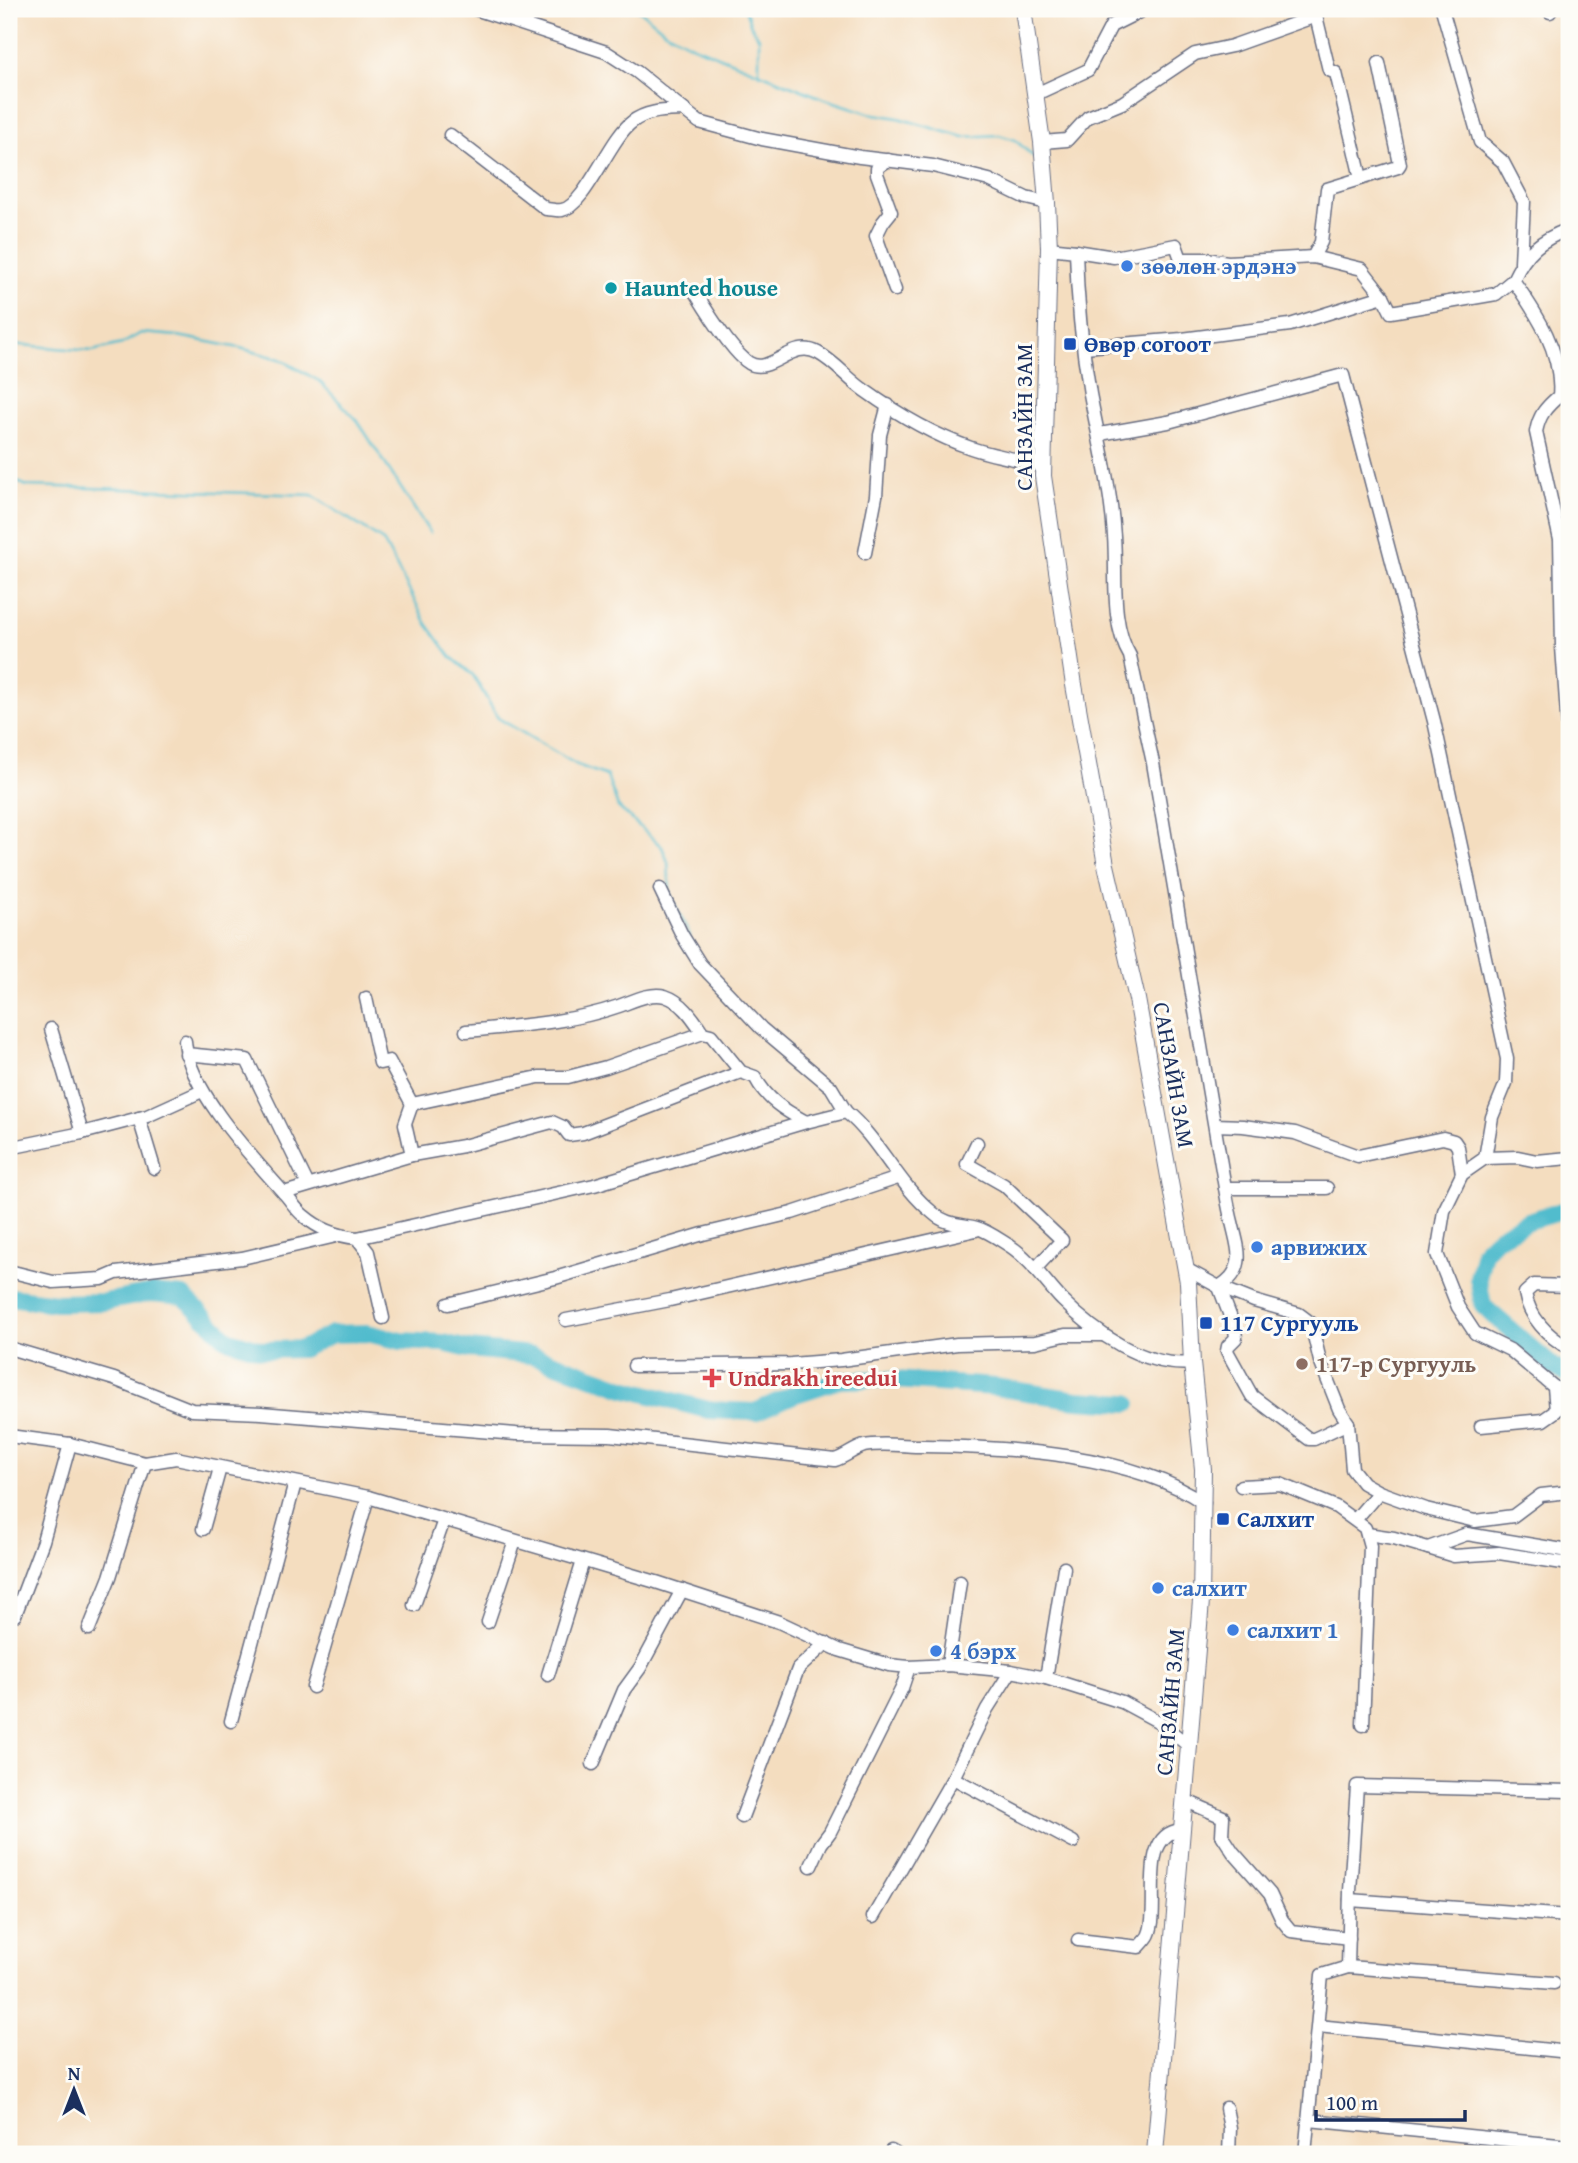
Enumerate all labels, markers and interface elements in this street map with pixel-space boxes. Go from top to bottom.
place label: зөөлөн эрдэнэ [1141,249,1297,282]
marker: зөөлөн эрдэнэ [1119,258,1135,274]
place label: Haunted house [625,271,778,304]
marker: Haunted house [603,280,619,296]
place label: Өвөр согоот [1084,327,1212,360]
marker: Өвөр согоот [1062,336,1078,352]
street label: САНЗАЙН ЗАМ [1007,343,1040,491]
street label: САНЗАЙН ЗАМ [1145,1000,1204,1150]
place label: арвижих [1271,1230,1367,1263]
marker: арвижих [1249,1239,1265,1255]
place label: 117 Сургууль [1220,1306,1359,1339]
marker: 117 Сургууль [1198,1315,1214,1331]
place label: 117-р Сургууль [1316,1347,1476,1380]
marker: 117-р Сургууль [1294,1356,1310,1372]
place label: Undrakh ireedui [728,1361,898,1394]
marker: Undrakh ireedui [702,1368,722,1388]
place label: Салхит [1237,1502,1315,1535]
marker: Салхит [1215,1511,1231,1527]
place label: салхит [1172,1571,1247,1604]
marker: салхит [1150,1580,1166,1596]
place label: салхит 1 [1247,1613,1339,1646]
marker: салхит 1 [1225,1622,1241,1638]
street label: САНЗАЙН ЗАМ [1147,1627,1192,1777]
place label: 4 бэрх [950,1634,1016,1667]
marker: 4 бэрх [928,1643,944,1659]
north arrow [38,2054,108,2124]
text: N [68,2059,81,2087]
scale bar [1316,2079,1464,2123]
text: 100 m [1326,2087,1378,2118]

